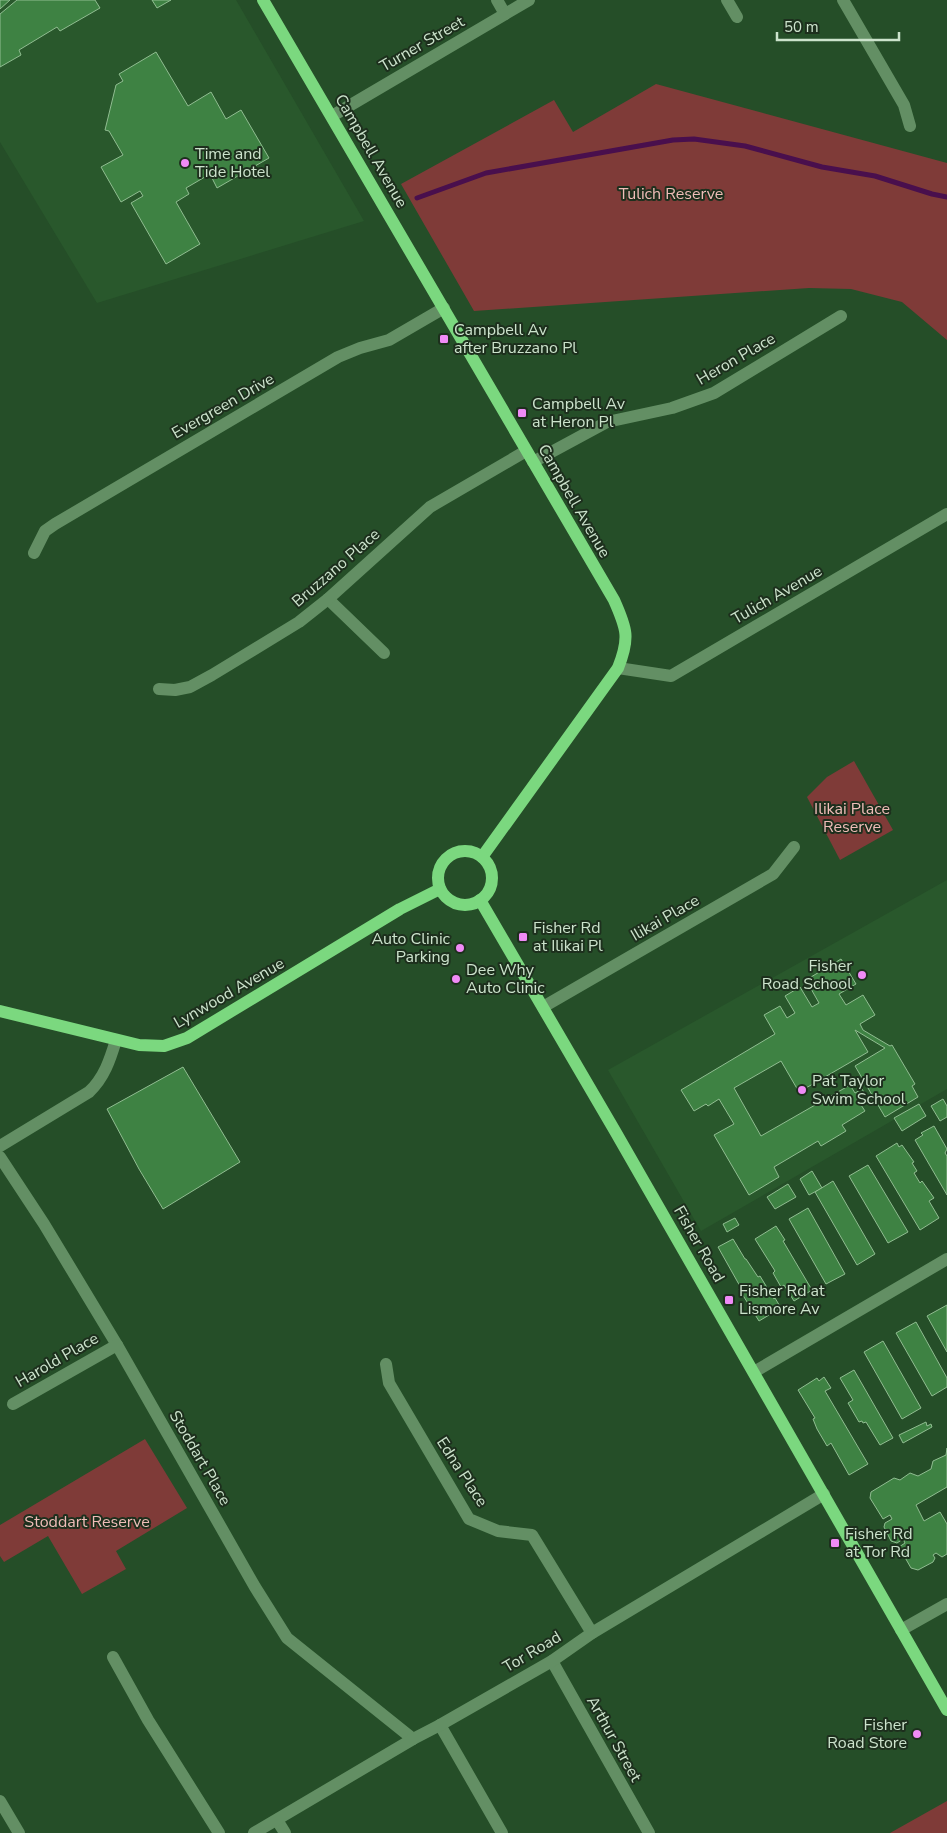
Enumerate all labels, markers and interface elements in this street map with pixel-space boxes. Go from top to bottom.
scale bar [777,10,900,42]
street label: Turner Street [376,11,469,77]
text: 50 m [784,17,819,37]
street label: Campbell Avenue [330,90,412,212]
place label: Time and Tide Hotel [195,143,270,183]
marker: Time and Tide Hotel [179,157,191,169]
park label: Tulich Reserve [619,183,723,205]
place label: Campbell Av after Bruzzano Pl [454,319,577,359]
street label: Heron Place [693,328,779,390]
marker: Campbell Av after Bruzzano Pl [438,333,450,345]
street label: Evergreen Drive [168,368,278,444]
place label: Campbell Av at Heron Pl [532,393,626,433]
marker: Campbell Av at Heron Pl [516,407,528,419]
street label: Campbell Avenue [533,440,615,562]
street label: Bruzzano Place [287,524,385,612]
street label: Tulich Avenue [728,560,826,630]
park label: Ilikai Place Reserve [814,798,890,838]
street label: Ilikai Place [627,890,703,946]
place label: Fisher Rd at Ilikai Pl [533,917,603,957]
place label: Auto Clinic Parking [371,928,451,968]
marker: Fisher Rd at Ilikai Pl [517,931,529,943]
marker: Auto Clinic Parking [454,942,466,954]
street label: Lynwood Avenue [170,952,288,1034]
place label: Fisher Road School [762,955,852,995]
place label: Dee Why Auto Clinic [466,959,545,999]
marker: Fisher Road School [856,969,868,981]
marker: Dee Why Auto Clinic [450,973,462,985]
place label: Pat Taylor Swim School [812,1070,906,1110]
marker: Pat Taylor Swim School [796,1084,808,1096]
street label: Fisher Road [668,1202,730,1286]
place label: Fisher Rd at Lismore Av [739,1280,825,1320]
marker: Fisher Rd at Lismore Av [723,1294,735,1306]
street label: Harold Place [11,1327,103,1393]
street label: Stoddart Place [164,1406,236,1510]
street label: Edna Place [431,1433,493,1511]
park label: Stoddart Reserve [24,1511,150,1533]
place label: Fisher Rd at Tor Rd [845,1523,912,1563]
marker: Fisher Rd at Tor Rd [829,1537,841,1549]
street label: Tor Road [499,1626,565,1678]
street label: Arthur Street [581,1692,647,1786]
place label: Fisher Road Store [827,1714,907,1754]
marker: Fisher Road Store [911,1728,923,1740]

